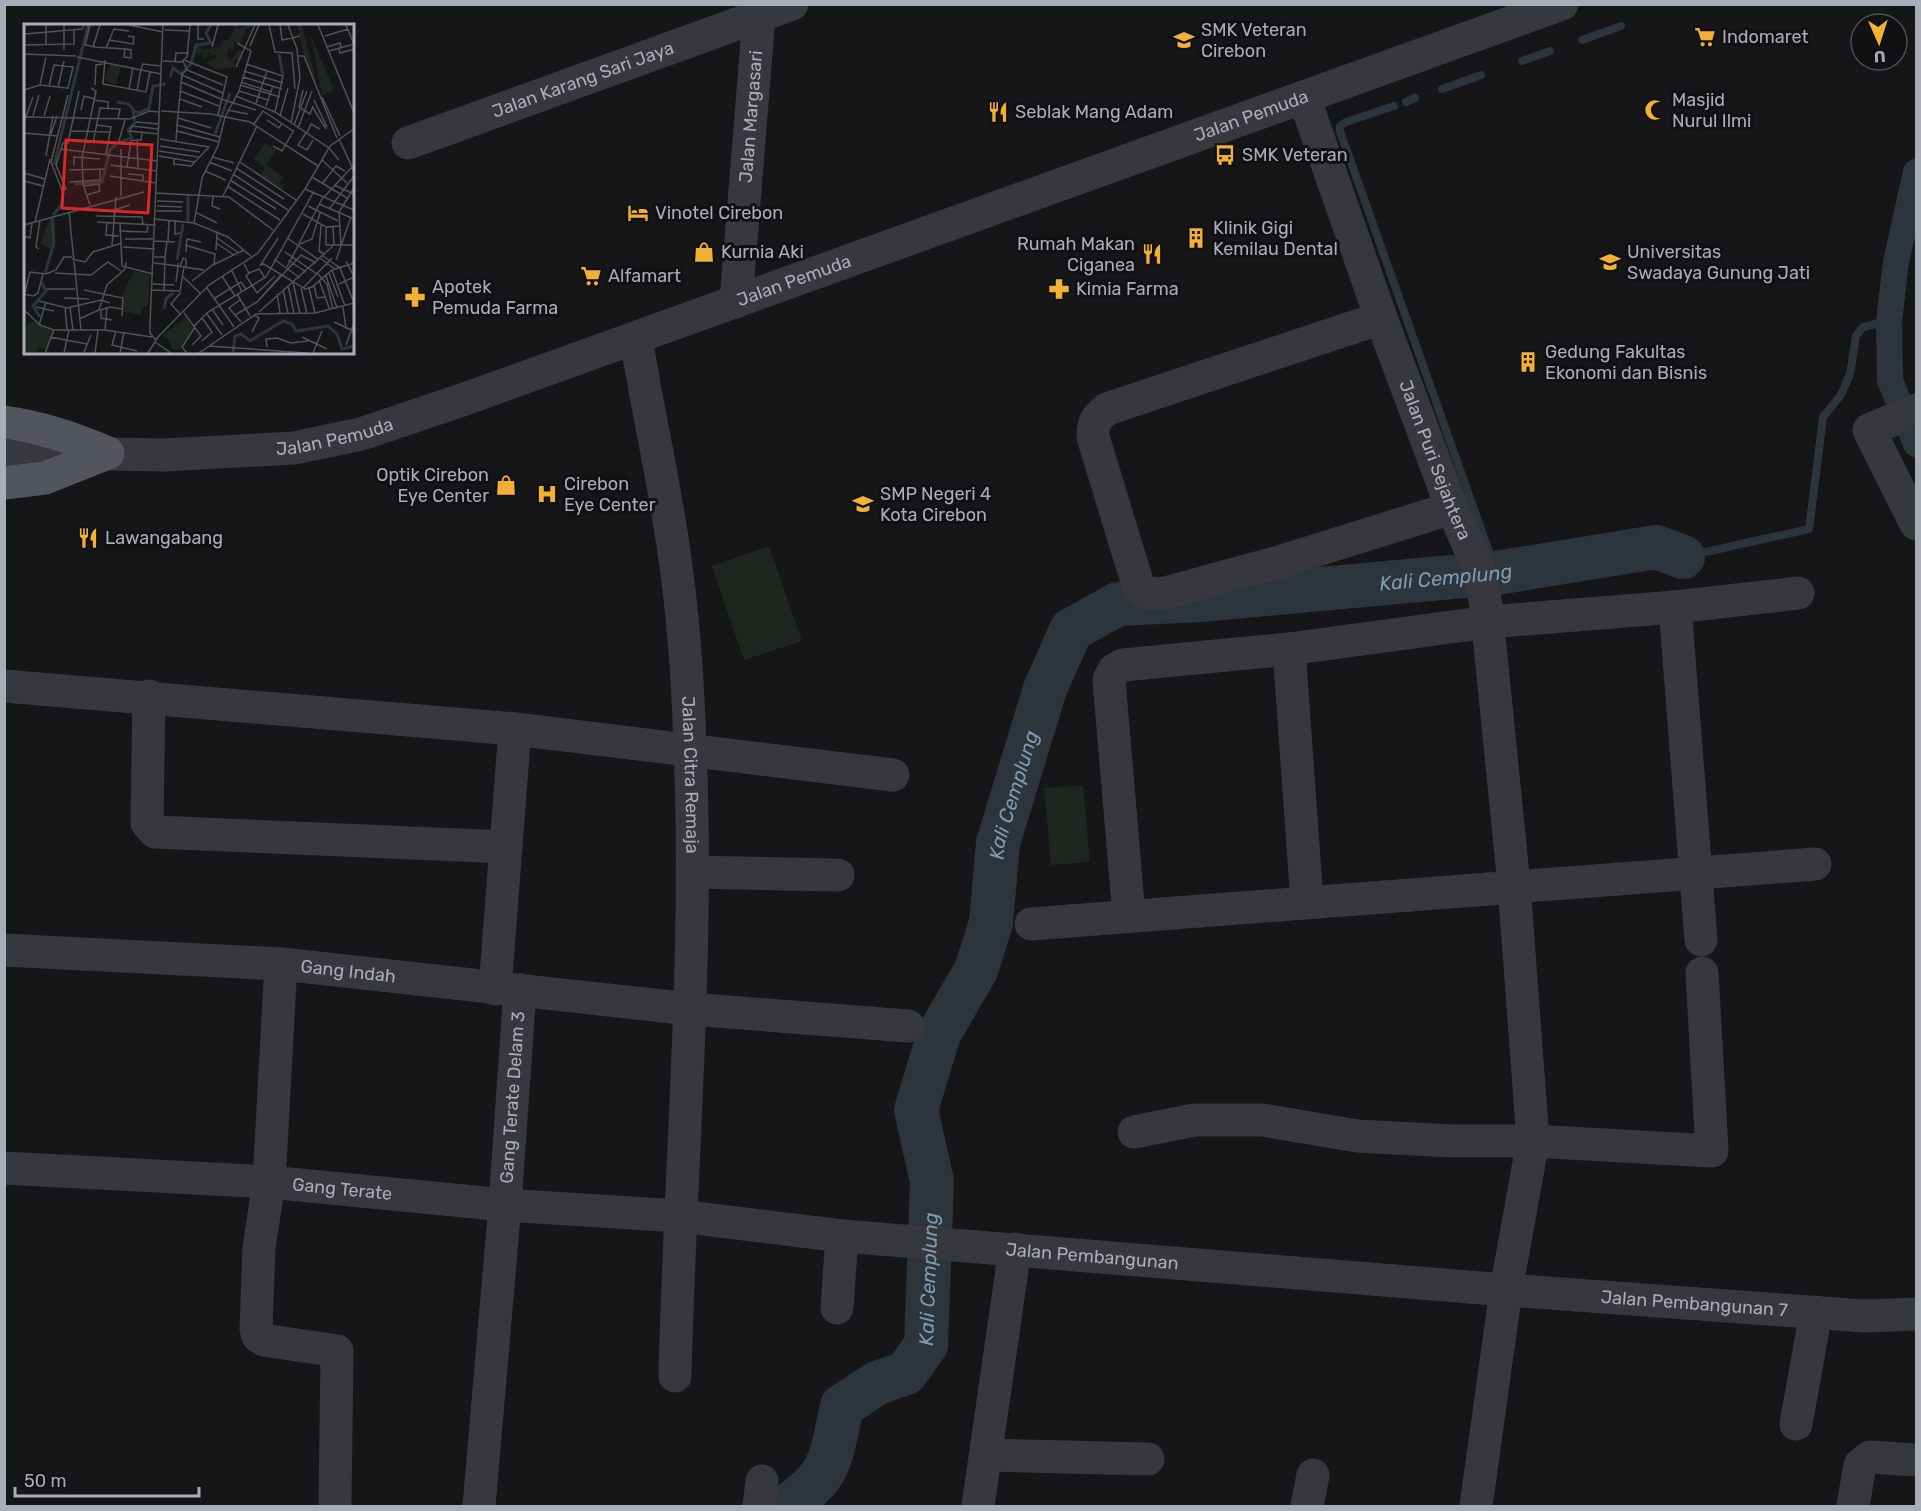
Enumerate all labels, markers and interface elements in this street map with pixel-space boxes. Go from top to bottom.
north arrow [1849,12,1909,72]
place label: SMK Veteran Cirebon [1201,19,1307,62]
inset map [24,24,354,354]
supermarket icon: Indomaret [1693,25,1717,49]
place label: Indomaret [1722,26,1809,48]
school or university icon: SMK Veteran Cirebon [1172,28,1196,52]
street label: Jalan Karang Sari Jaya [489,37,677,123]
text: U [1873,47,1886,66]
street label: Jalan Margasari [735,50,767,184]
street label: Jalan Pemuda [1191,85,1311,147]
place label: Masjid Nurul Ilmi [1672,89,1751,132]
mosque icon: Masjid Nurul Ilmi [1643,98,1667,122]
restaurant icon: Seblak Mang Adam [986,100,1010,124]
place label: Seblak Mang Adam [1015,101,1173,123]
bus stop icon: SMK Veteran [1213,143,1237,167]
place label: SMK Veteran [1242,144,1348,166]
hotel icon: Vinotel Cirebon [626,201,650,225]
place label: Vinotel Cirebon [655,202,783,224]
place label: Klinik Gigi Kemilau Dental [1213,217,1338,260]
building icon: Klinik Gigi Kemilau Dental [1184,226,1208,250]
place label: Rumah Makan Ciganea [1017,233,1135,276]
shop icon: Kurnia Aki [692,240,716,264]
place label: Kurnia Aki [721,241,804,263]
place label: Universitas Swadaya Gunung Jati [1627,241,1810,284]
restaurant icon: Rumah Makan Ciganea [1140,242,1164,266]
street label: Jalan Pemuda [734,250,854,311]
school or university icon: Universitas Swadaya Gunung Jati [1598,250,1622,274]
supermarket icon: Alfamart [579,264,603,288]
place label: Alfamart [608,265,681,287]
place label: Apotek Pemuda Farma [432,276,558,319]
pharmacy icon: Kimia Farma [1047,277,1071,301]
place label: Kimia Farma [1076,278,1179,300]
pharmacy icon: Apotek Pemuda Farma [403,285,427,309]
place label: Gedung Fakultas Ekonomi dan Bisnis [1545,341,1707,384]
building icon: Gedung Fakultas Ekonomi dan Bisnis [1516,350,1540,374]
street label: Jalan Puri Sejahtera [1394,377,1476,543]
street label: Jalan Pemuda [275,413,396,460]
place label: Optik Cirebon Eye Center [376,464,489,507]
shop icon: Optik Cirebon Eye Center [494,473,518,497]
place label: Cirebon Eye Center [564,473,656,516]
hospital icon: Cirebon Eye Center [535,482,559,506]
place label: SMP Negeri 4 Kota Cirebon [880,483,991,526]
school or university icon: SMP Negeri 4 Kota Cirebon [851,492,875,516]
restaurant icon: Lawangabang [76,526,100,550]
place label: Lawangabang [105,527,223,549]
water label: Kali Cemplung [1378,559,1514,596]
street label: Jalan Citra Remaja [677,695,703,854]
water label: Kali Cemplung [985,728,1044,860]
street label: Gang Indah [299,955,397,988]
street label: Gang Terate Delam 3 [496,1010,529,1184]
street label: Gang Terate [291,1173,393,1205]
water label: Kali Cemplung [914,1212,943,1346]
street label: Jalan Pembangunan [1005,1238,1179,1274]
street label: Jalan Pembangunan 7 [1600,1286,1788,1321]
scale bar [15,1460,200,1498]
text: 50 m [24,1470,67,1492]

